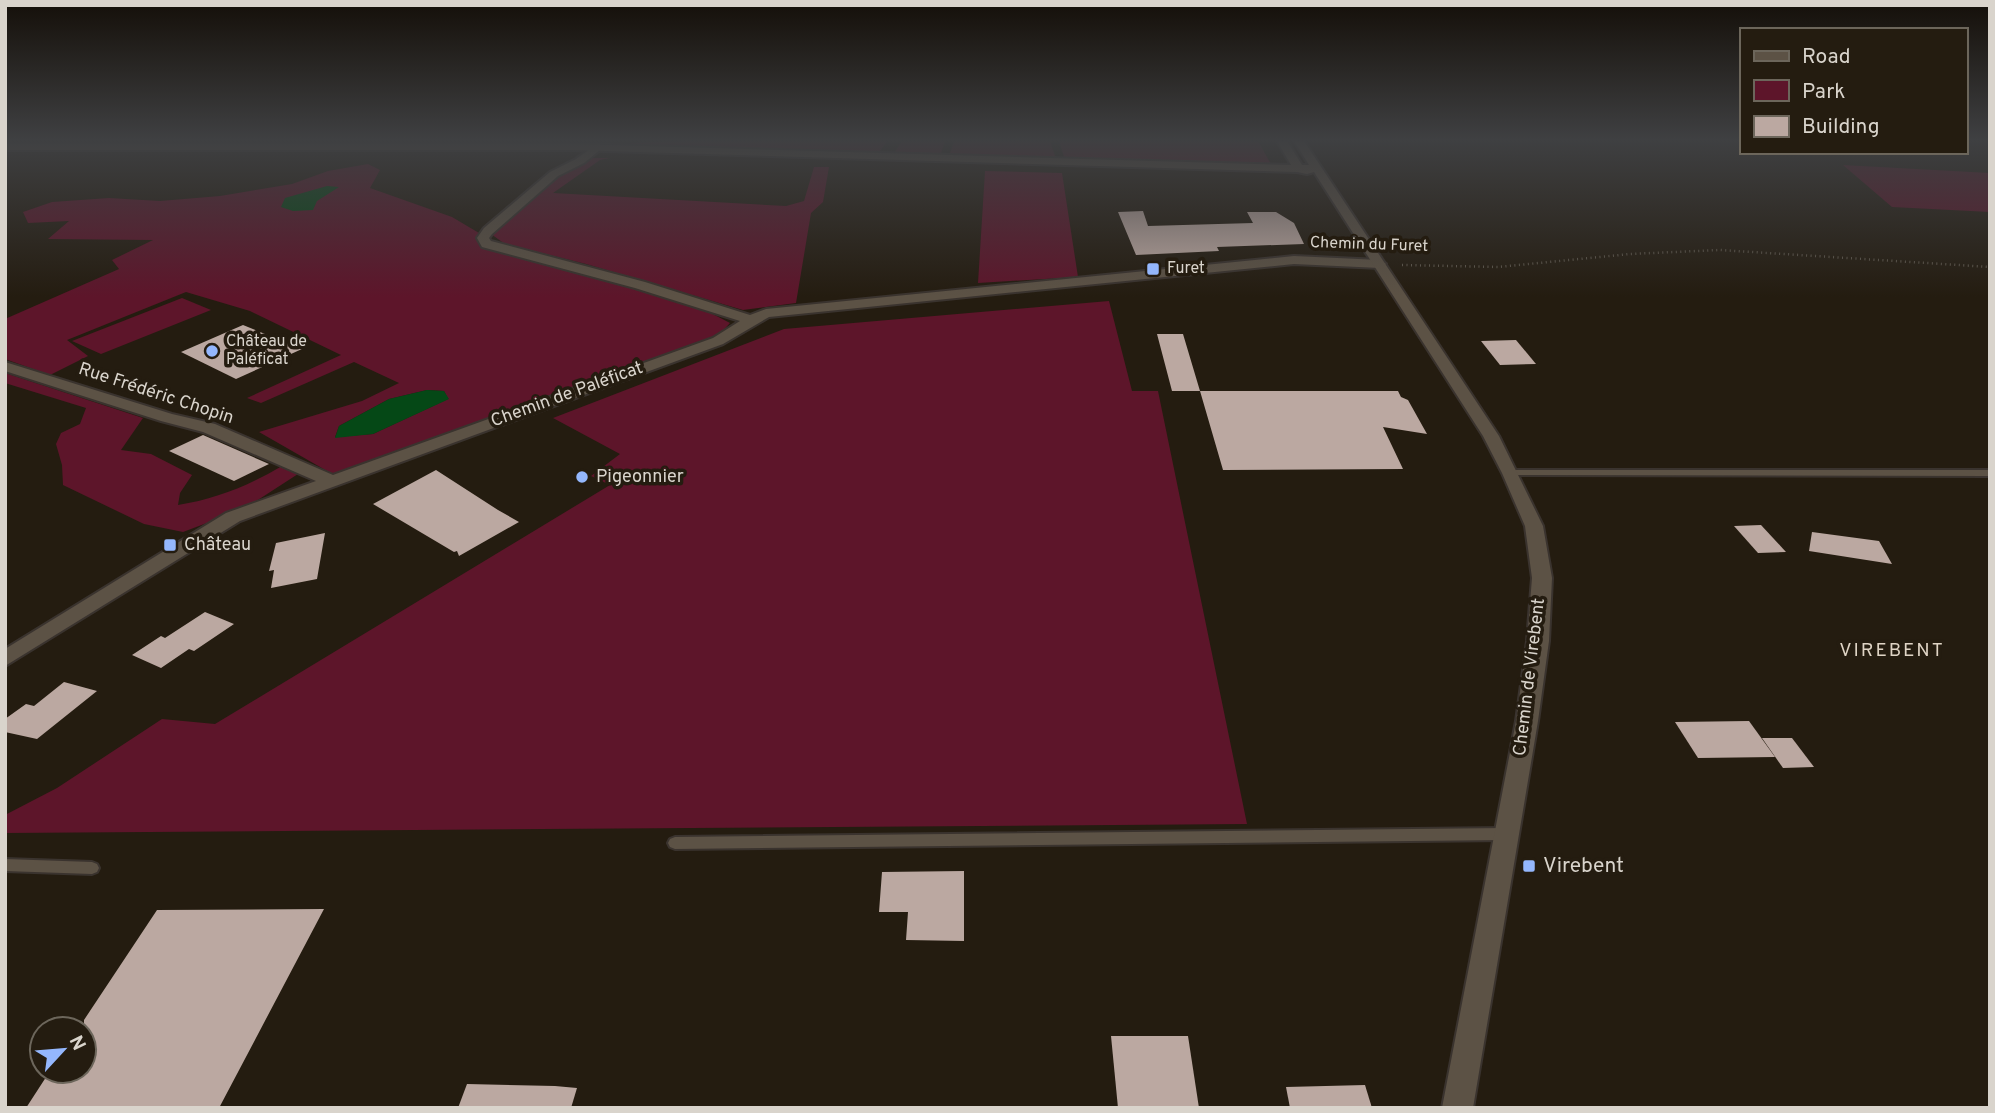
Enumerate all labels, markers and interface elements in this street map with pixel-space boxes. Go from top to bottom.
legend [1740,28,1967,154]
text: Road [1802,44,1851,71]
text: Park [1802,79,1845,106]
text: Building [1802,114,1880,141]
street label: Chemin du Furet [1309,233,1429,257]
place label: Furet [1167,259,1205,279]
marker: Furet [1145,261,1161,277]
place label: Château de Paléficat [226,332,307,370]
marker: Château de Paléficat [204,343,220,359]
street label: Chemin de Paléficat [488,357,646,433]
street label: Rue Frédéric Chopin [75,358,237,430]
place label: Pigeonnier [596,466,684,489]
marker: Pigeonnier [574,469,590,485]
place label: Château [184,534,251,557]
marker: Château [162,537,178,553]
street label: Chemin de Virebent [1509,597,1551,757]
district label: VIREBENT [1839,639,1945,663]
place label: Virebent [1543,853,1624,880]
marker: Virebent [1521,858,1537,874]
north arrow [28,1015,98,1085]
text: N [63,1032,90,1055]

